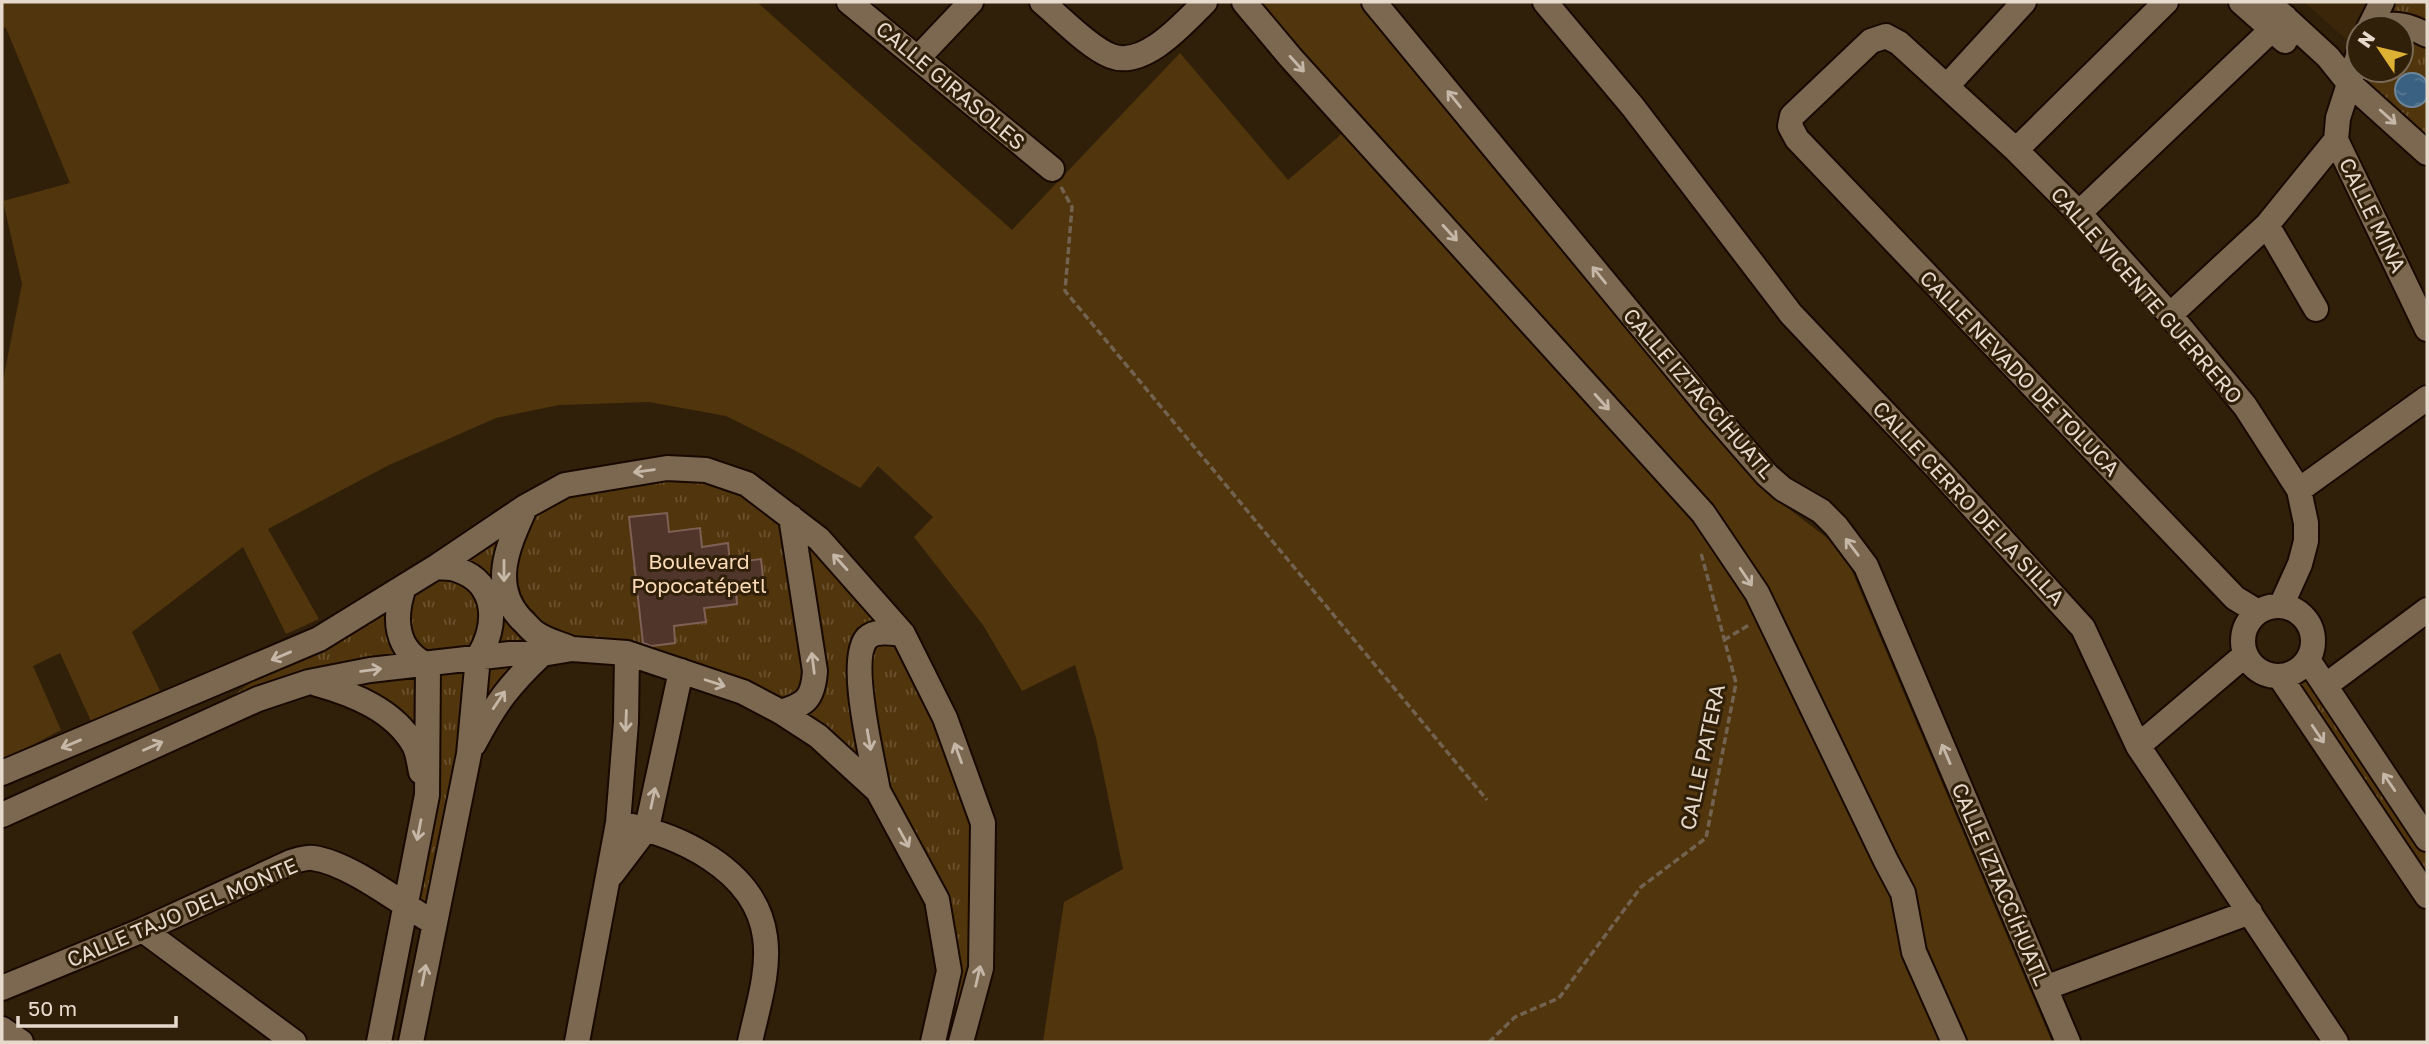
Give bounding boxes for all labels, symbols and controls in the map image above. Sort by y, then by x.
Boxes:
north arrow [2345,14,2415,84]
street label: CALLE GIRASOLES [871,15,1031,155]
text: N [2352,26,2379,51]
one-way arrow [1289,55,1305,73]
one-way arrow [1446,91,1462,109]
one-way arrow [2379,109,2397,125]
street label: CALLE MINA [2334,153,2412,277]
street label: CALLE VICENTE GUERRERO [2046,181,2248,409]
one-way arrow [1441,224,1458,241]
street label: CALLE NEVADO DE TOLUCA [1915,265,2125,481]
one-way arrow [1591,266,1607,284]
street label: CALLE IZTACCÍHUATL [1618,302,1780,484]
one-way arrow [1594,393,1610,411]
street label: CALLE CERRO DE LA SILLA [1868,395,2070,611]
one-way arrow [633,464,656,477]
one-way arrow [1845,538,1860,557]
park label: Boulevard Popocatépetl [631,548,767,598]
one-way arrow [832,553,848,571]
one-way arrow [497,559,511,582]
one-way arrow [1739,567,1753,586]
one-way arrow [270,650,292,663]
one-way arrow [807,652,820,675]
one-way arrow [359,664,382,677]
one-way arrow [703,678,725,690]
street label: CALLE PATERA [1674,682,1730,832]
one-way arrow [493,690,507,710]
one-way arrow [620,709,633,732]
one-way arrow [2311,724,2325,743]
one-way arrow [862,728,876,751]
one-way arrow [61,738,82,751]
one-way arrow [142,739,163,753]
one-way arrow [951,743,963,765]
one-way arrow [1939,744,1952,765]
one-way arrow [2382,773,2397,792]
street label: CALLE IZTACCÍHUATL [1947,779,2055,989]
one-way arrow [647,787,661,810]
one-way arrow [412,818,426,841]
one-way arrow [897,828,911,848]
street label: CALLE TAJO DEL MONTE [63,852,301,972]
one-way arrow [417,964,431,987]
one-way arrow [972,965,986,988]
scale bar [18,984,175,1028]
text: 50 m [28,995,77,1021]

